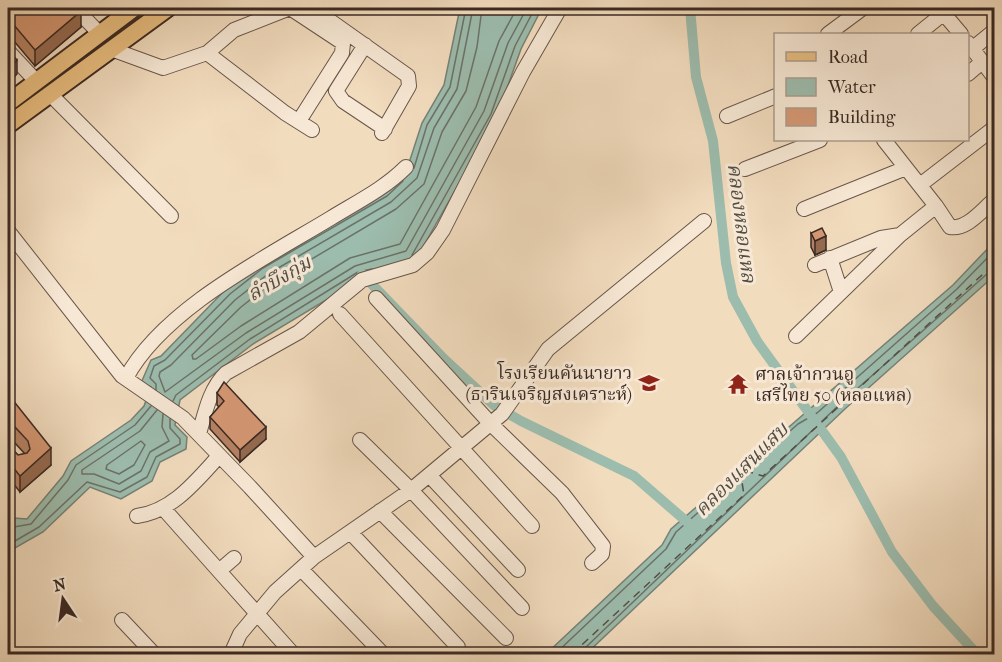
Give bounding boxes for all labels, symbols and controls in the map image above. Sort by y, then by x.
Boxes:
legend [774,33,969,141]
text: Road [828,47,868,68]
text: Water [827,77,876,98]
text: Building [828,107,896,128]
water label: คลองหลอแหล [723,162,760,285]
water label: ลำบึงกุ่ม [243,251,316,307]
place label: โรงเรียนคันนายาว (ธารินเจริญสงเคราะห์) [466,360,632,405]
place label: ศาลเจ้ากวนอู เสรีไทย 50 (หลอแหล) [755,364,912,406]
school or university icon: โรงเรียนคันนายาว (ธารินเจริญสงเคราะห์) [637,371,661,395]
temple icon: ศาลเจ้ากวนอู เสรีไทย 50 (หลอแหล) [726,372,750,396]
water label: คลองแสนแสบ [690,417,794,521]
north arrow [33,569,93,629]
text: N [52,574,69,595]

